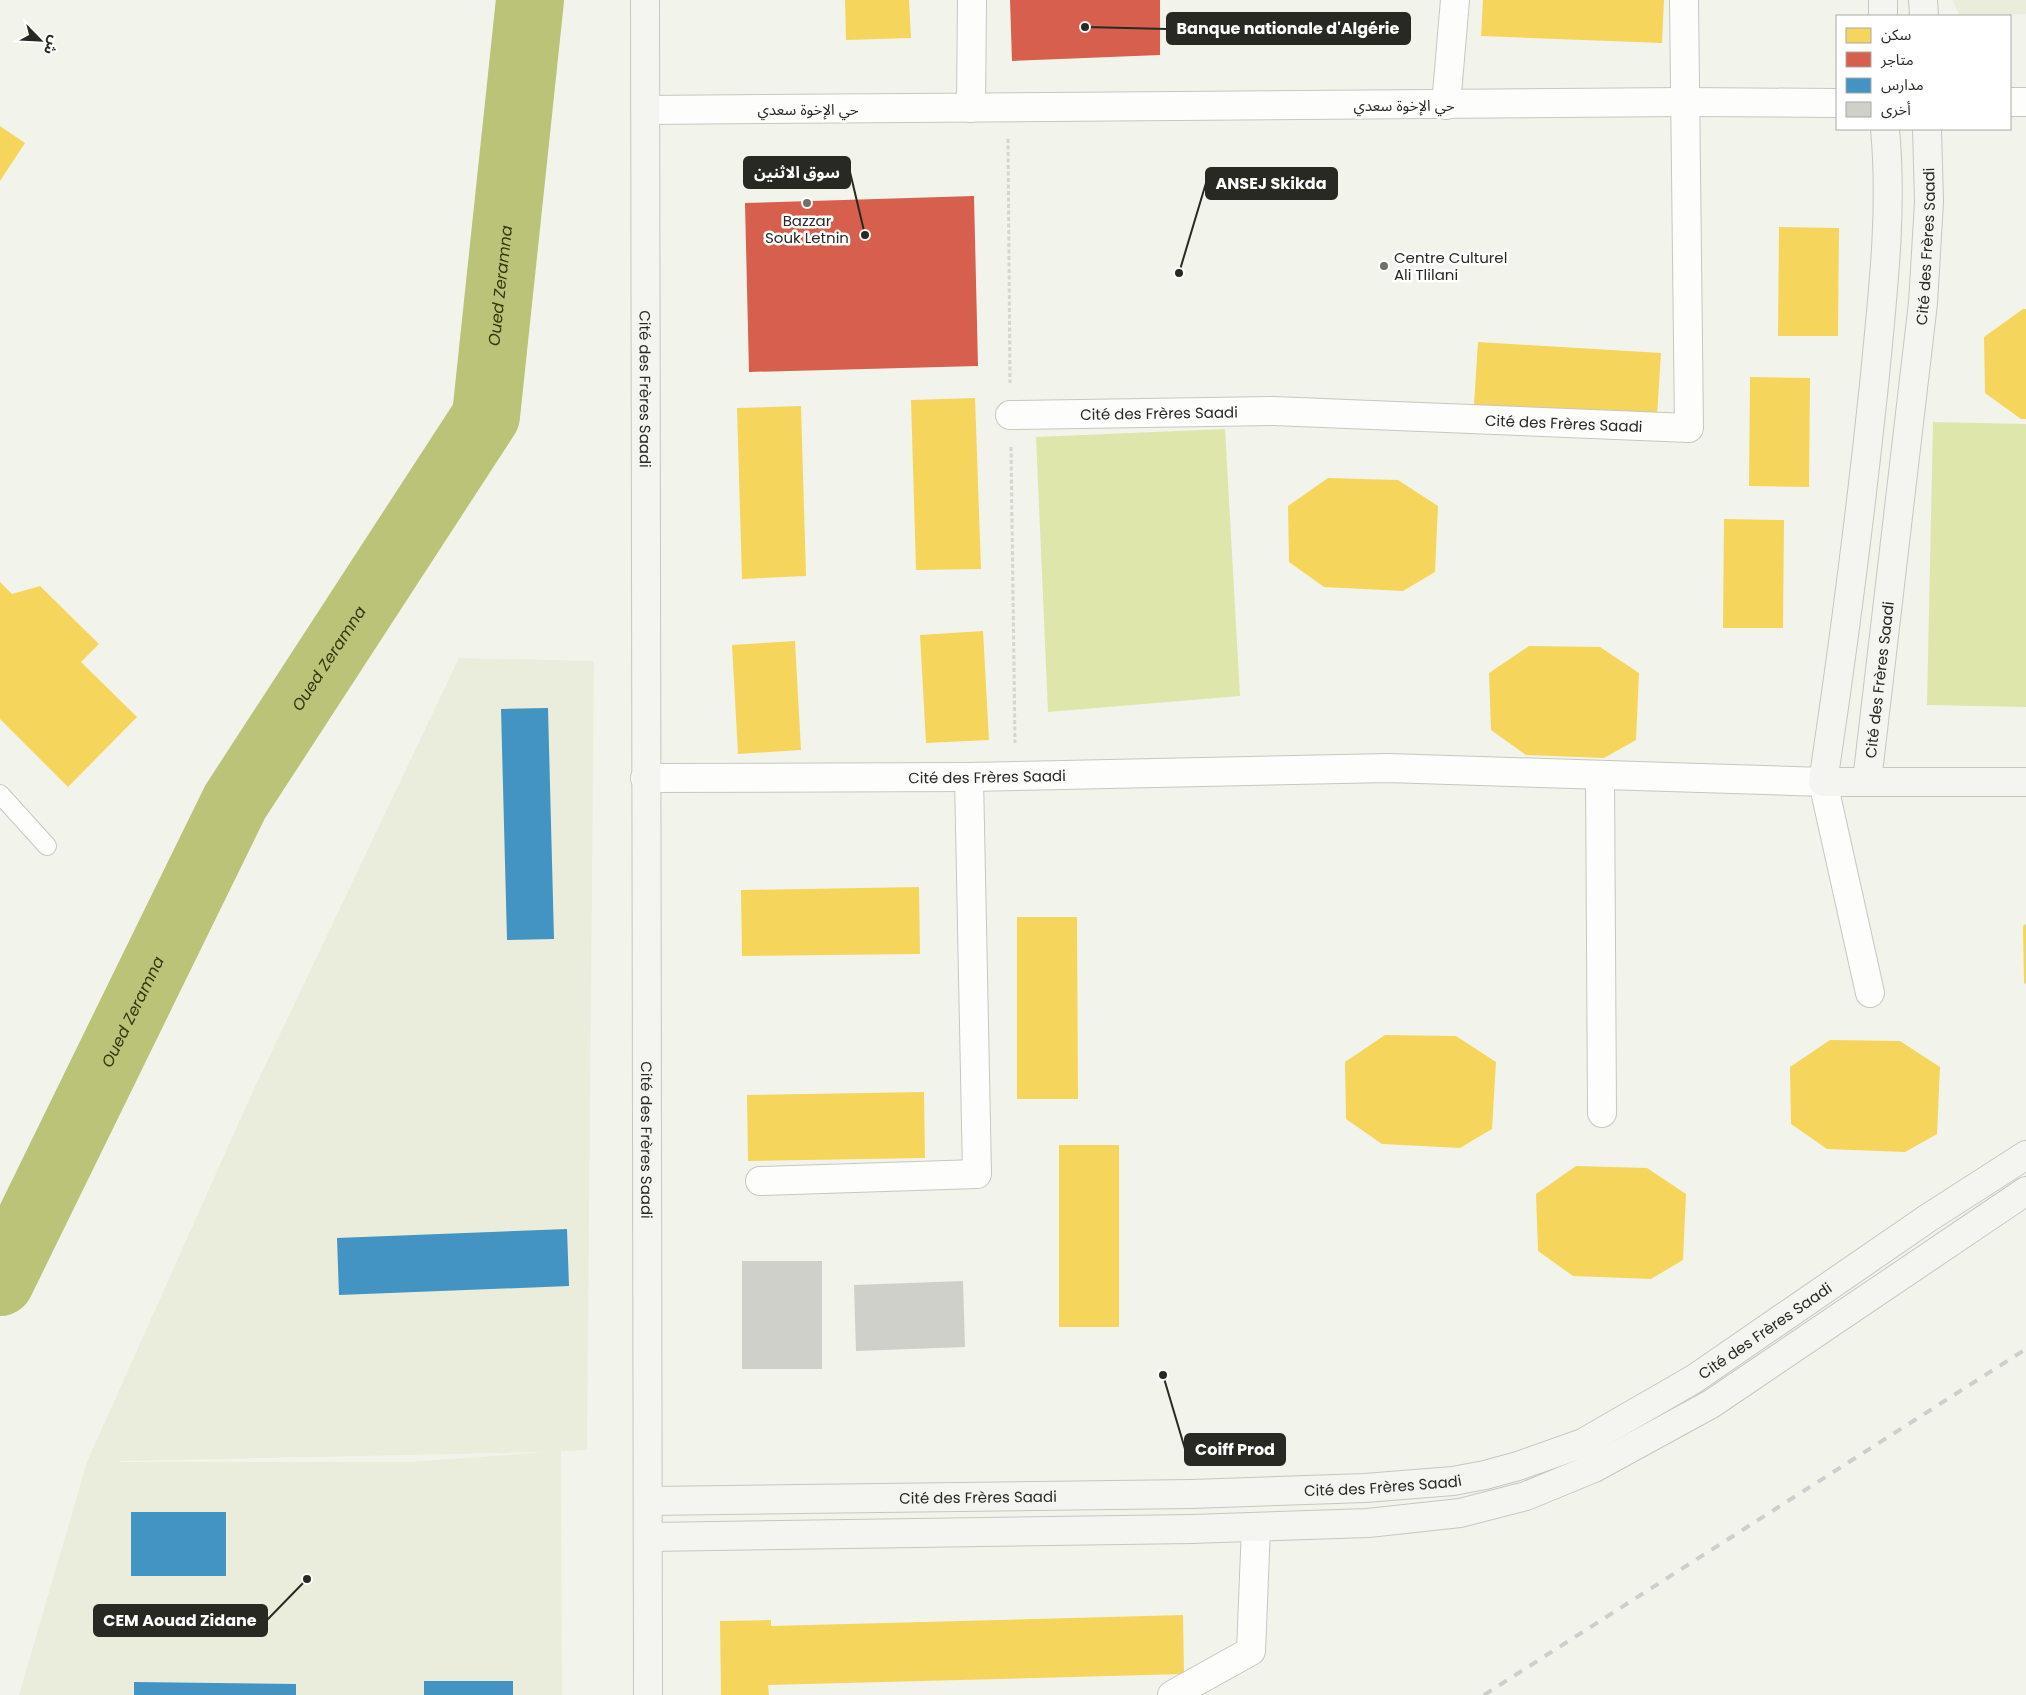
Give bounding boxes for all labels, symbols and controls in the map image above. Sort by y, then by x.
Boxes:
callout: Banque nationale d'Algérie [1167,13,1410,44]
north arrow [15,15,65,65]
legend [1836,15,2011,130]
text: Banque nationale d'Algérie [1177,17,1400,40]
text: سكن [1881,24,1912,45]
text: ش [39,32,65,58]
text: متاجر [1880,49,1914,70]
text: مدارس [1881,74,1924,95]
street label: حي الإخوة سعدي [1353,95,1455,117]
street label: حي الإخوة سعدي [757,99,859,121]
text: أخرى [1881,99,1911,120]
callout: سوق الاثنين [744,157,850,188]
text: سوق الاثنين [754,161,840,184]
street label: Cité des Frères Saadi [1910,167,1939,326]
callout: ANSEJ Skikda [1206,168,1337,199]
text: ANSEJ Skikda [1215,172,1327,195]
marker: Bazzar Souk Letnin [801,197,813,209]
place label: Bazzar Souk Letnin [765,210,849,248]
water label: Oued Zeramna [482,224,518,347]
place label: Centre Culturel Ali Tlilani [1394,247,1507,285]
marker: Centre Culturel Ali Tlilani [1378,260,1390,272]
street label: Cité des Frères Saadi [635,310,656,468]
street label: Cité des Frères Saadi [1080,401,1238,424]
street label: Cité des Frères Saadi [1485,409,1643,437]
street label: Cité des Frères Saadi [1859,600,1898,759]
water label: Oued Zeramna [286,601,371,715]
street label: Cité des Frères Saadi [908,764,1066,788]
water label: Oued Zeramna [95,952,169,1071]
street label: Cité des Frères Saadi [636,1061,658,1219]
street label: Cité des Frères Saadi [1694,1277,1836,1384]
callout: Coiff Prod [1185,1434,1285,1465]
text: Coiff Prod [1195,1438,1275,1461]
street label: Cité des Frères Saadi [1304,1469,1463,1501]
street label: Cité des Frères Saadi [899,1485,1057,1508]
callout: CEM Aouad Zidane [94,1605,267,1636]
text: CEM Aouad Zidane [103,1609,257,1632]

